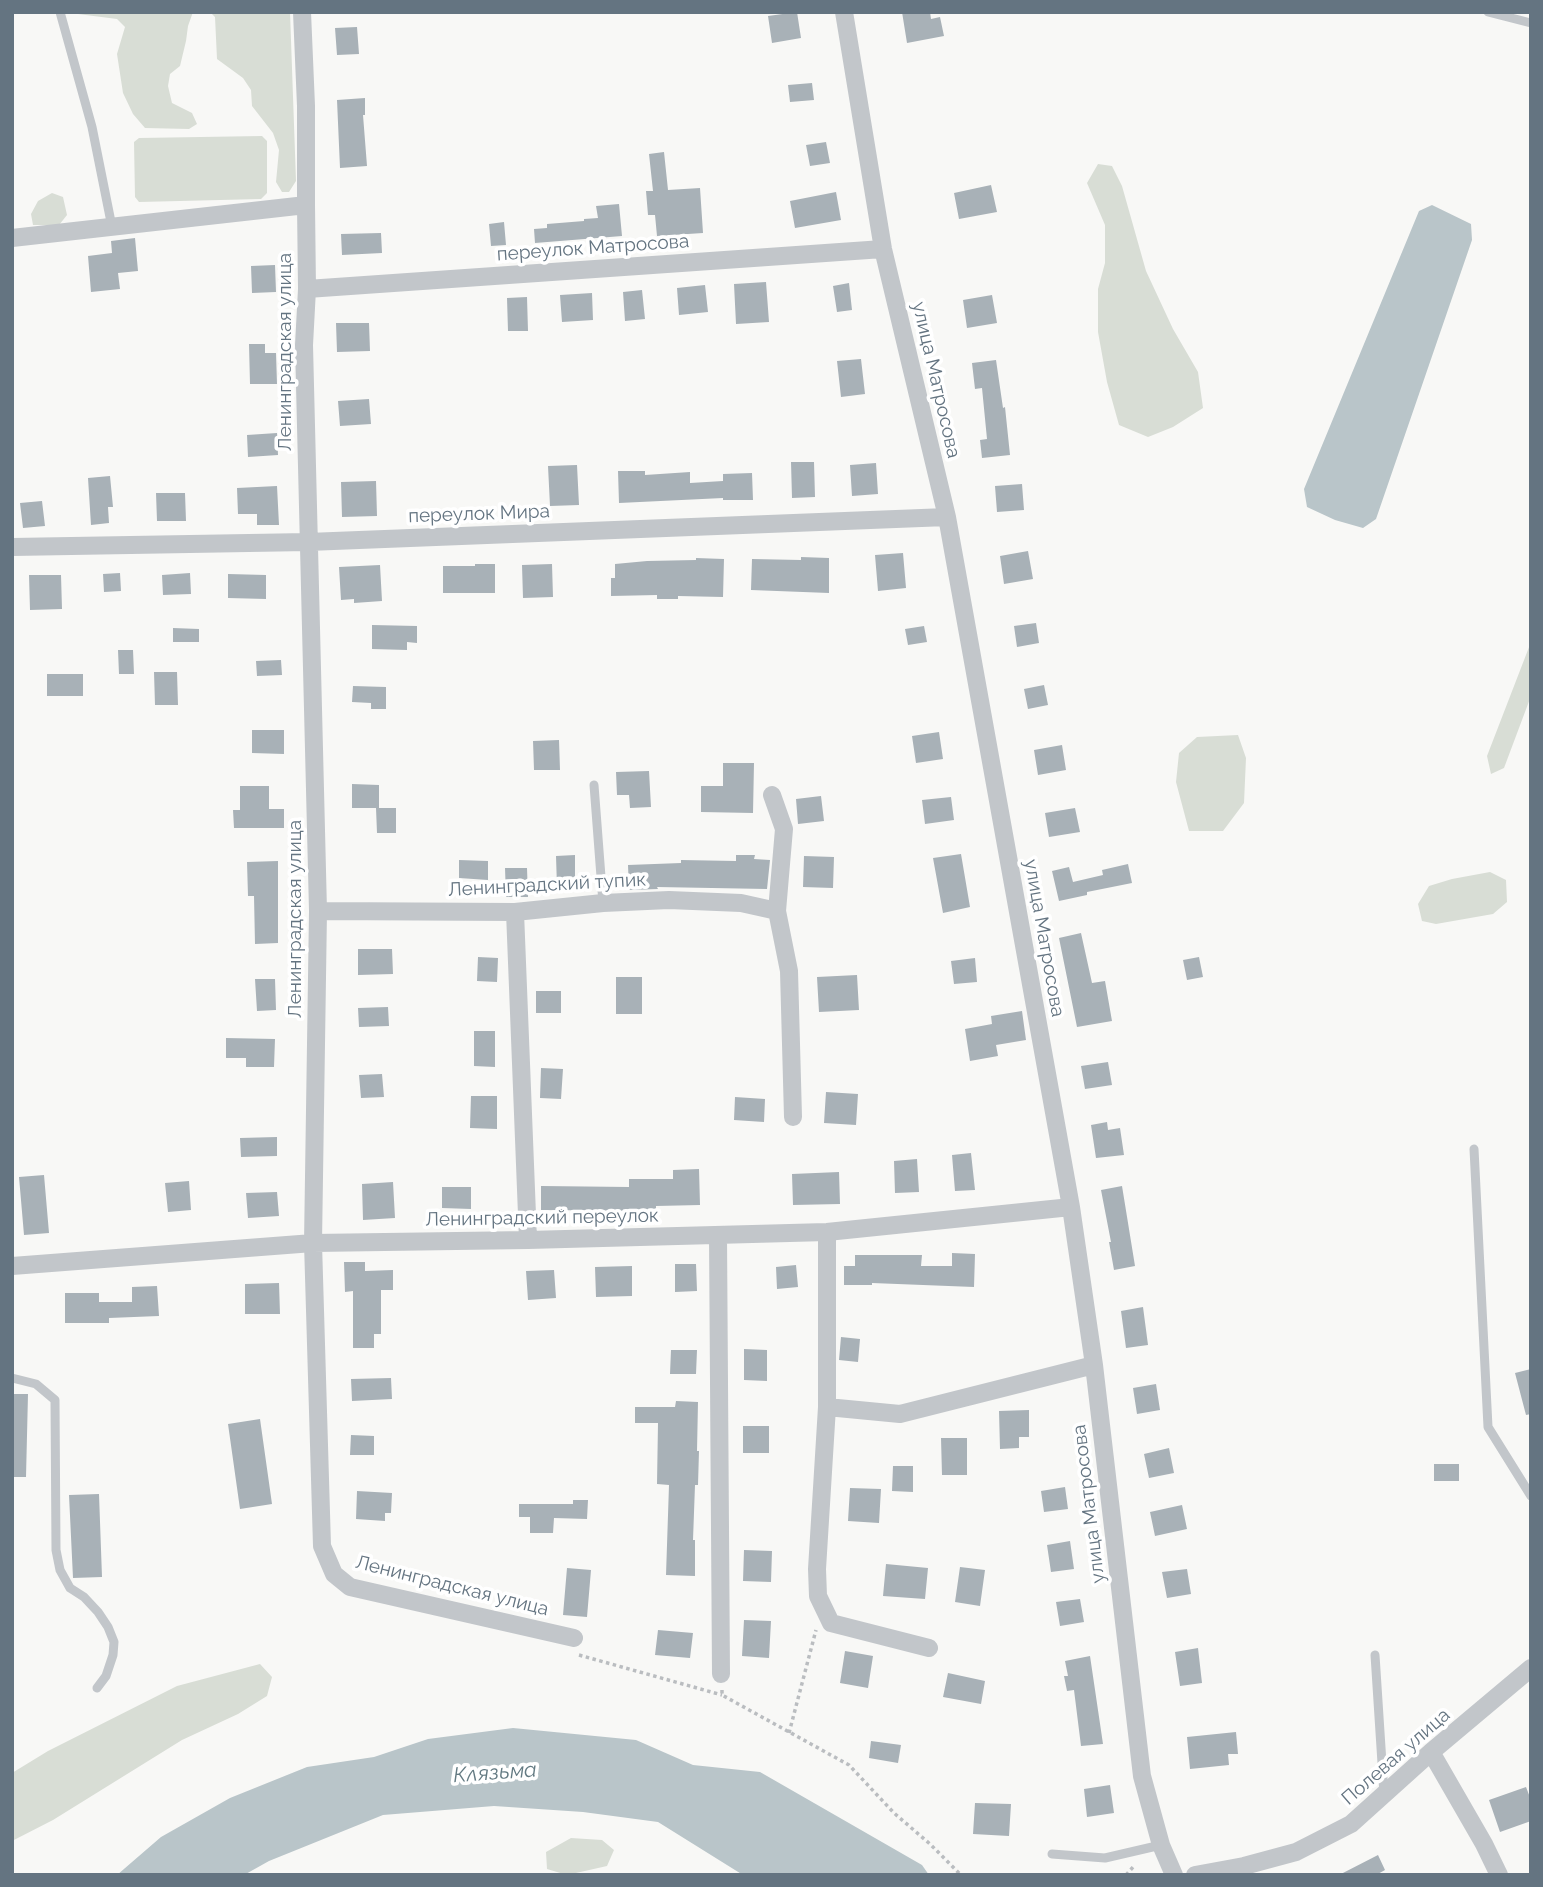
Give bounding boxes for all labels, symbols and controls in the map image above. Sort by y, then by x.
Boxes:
street label: переулок Матросова [496,230,690,266]
street label: Ленинградская улица [274,253,296,451]
street label: улица Матросова [907,300,965,460]
street label: переулок Мира [408,500,550,528]
street label: Ленинградская улица [284,820,306,1018]
street label: улица Матросова [1019,857,1069,1019]
street label: Ленинградский тупик [447,868,647,902]
street label: Ленинградский переулок [425,1205,659,1231]
street label: улица Матросова [1068,1423,1110,1585]
street label: Ленинградская улица [353,1551,551,1621]
street label: Полевая улица [1337,1704,1455,1810]
water label: Клязьма [452,1758,538,1788]

